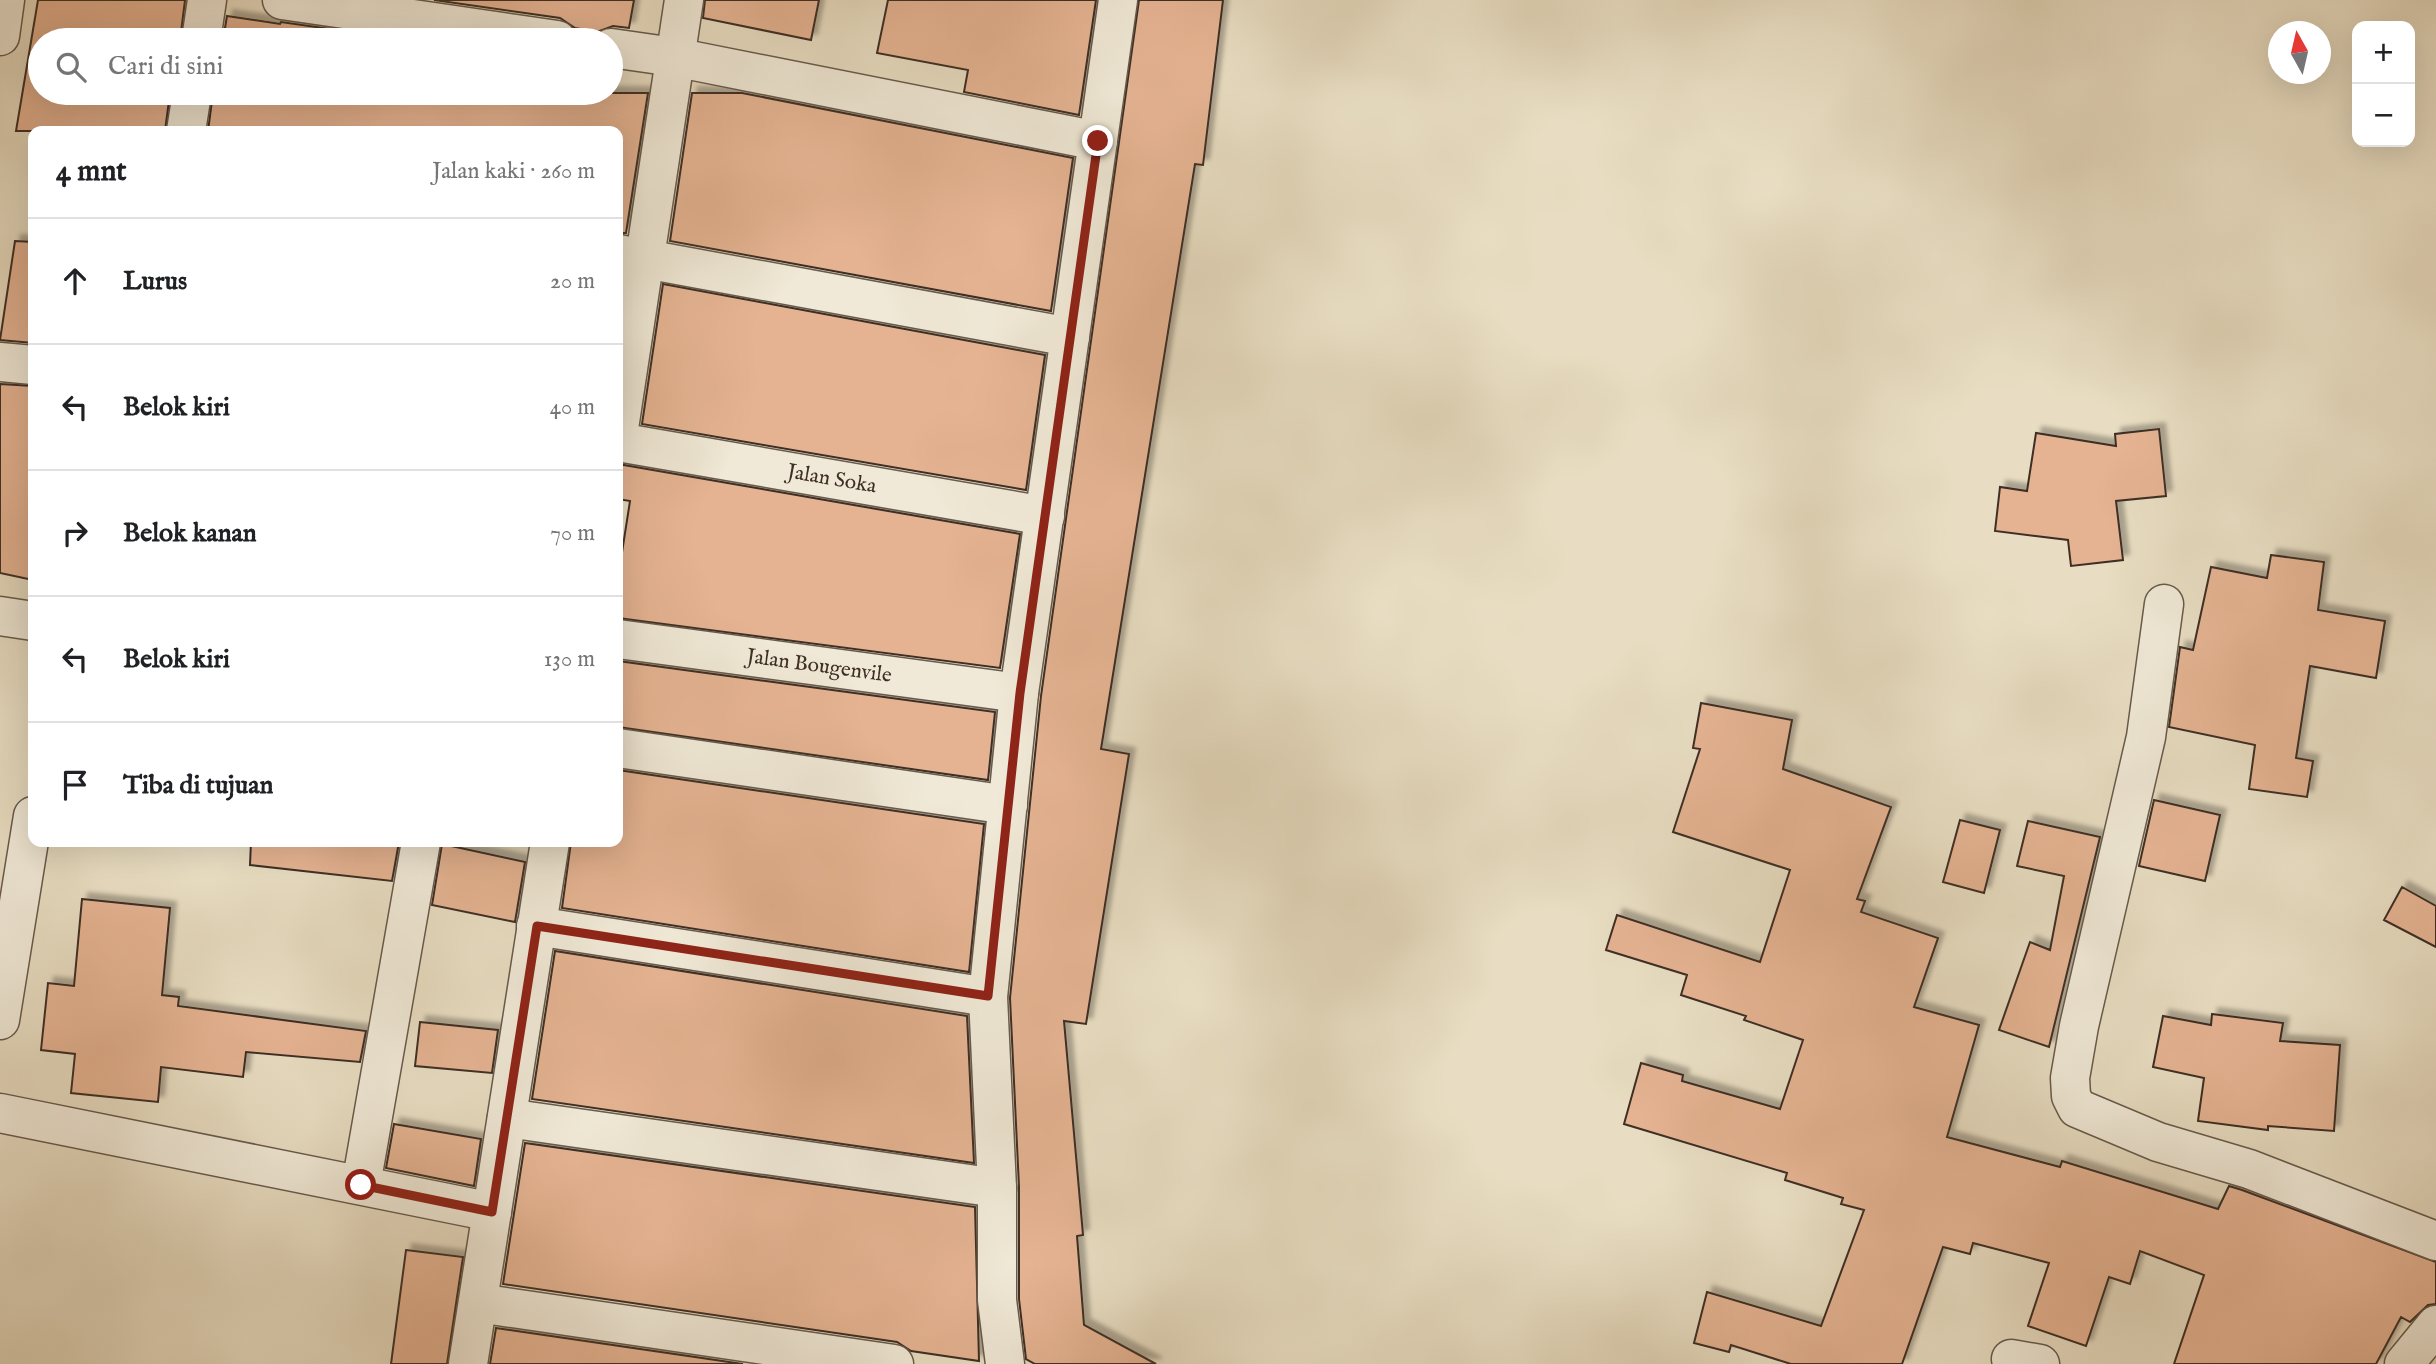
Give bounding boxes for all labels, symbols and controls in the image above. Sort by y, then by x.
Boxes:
north arrow [2268,21,2331,84]
map controls [2352,21,2415,147]
button: + [2352,21,2415,84]
search box [28,28,623,105]
icon: search [52,48,90,86]
text: Cari di sini [108,50,223,83]
button: − [2352,84,2415,147]
route end [1082,125,1113,156]
text: 4 mnt [56,153,127,191]
text: Jalan kaki · 260 m [432,157,595,186]
icon: ahead [56,262,94,300]
text: Lurus [123,265,187,298]
text: 20 m [550,267,595,296]
icon: left [56,388,94,426]
text: Belok kiri [123,391,230,424]
text: 40 m [550,393,595,422]
street label: Jalan Soka [783,458,879,500]
icon: right [56,514,94,552]
text: Belok kanan [123,517,257,550]
text: 70 m [550,519,595,548]
icon: left [56,640,94,678]
text: Belok kiri [123,643,230,676]
street label: Jalan Bougenvile [743,643,894,689]
text: 130 m [544,645,595,674]
icon: arrive [56,766,94,804]
text: Tiba di tujuan [123,769,273,802]
route start [345,1169,376,1200]

